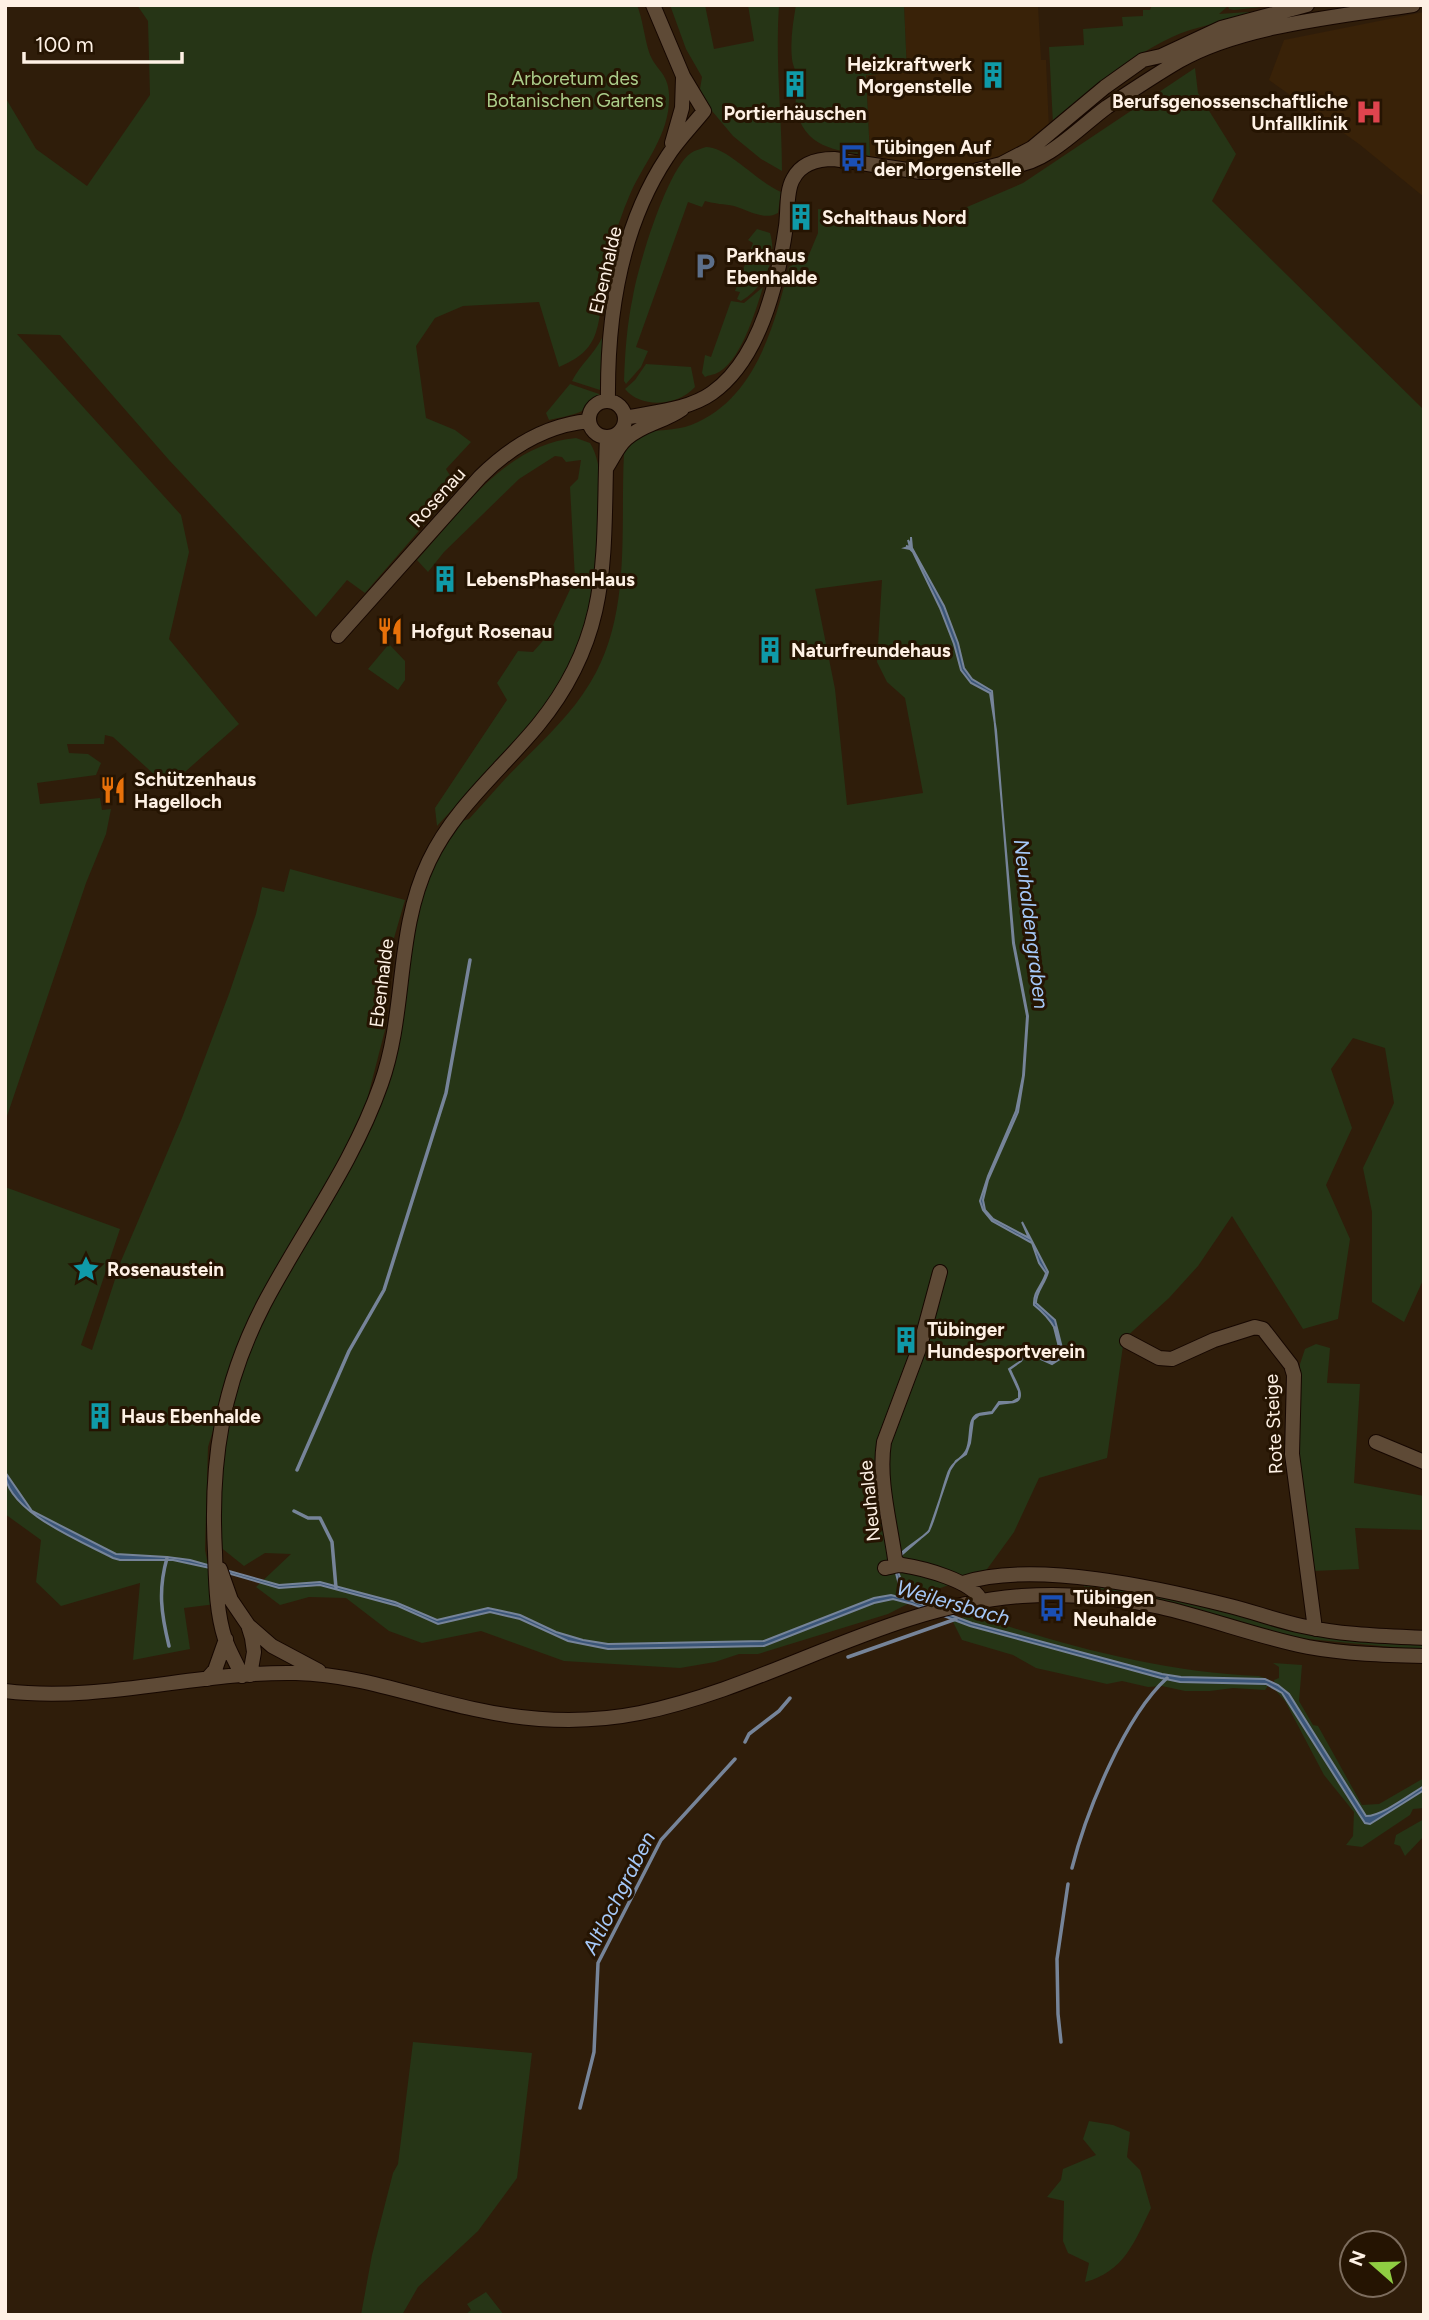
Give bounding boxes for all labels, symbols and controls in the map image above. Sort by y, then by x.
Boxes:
scale bar [24,21,182,65]
text: 100 m [35,32,94,57]
place label: Heizkraftwerk Morgenstelle [847,53,973,98]
building icon: Heizkraftwerk Morgenstelle [978,60,1008,90]
park label: Arboretum des Botanischen Gartens [486,67,664,112]
building icon: Portierhäuschen [780,69,810,99]
place label: Berufsgenossenschaftliche Unfallklinik [1112,90,1349,135]
hospital icon: Berufsgenossenschaftliche Unfallklinik [1354,97,1384,127]
place label: Portierhäuschen [724,102,866,125]
place label: Tübingen Auf der Morgenstelle [874,136,1022,181]
bus stop icon: Tübingen Auf der Morgenstelle [838,143,868,173]
building icon: Schalthaus Nord [786,202,816,232]
place label: Schalthaus Nord [822,206,967,229]
street label: Ebenhalde [584,224,627,316]
place label: Parkhaus Ebenhalde [726,244,818,289]
parking icon: Parkhaus Ebenhalde [690,251,720,281]
street label: Rosenau [404,462,470,532]
building icon: LebensPhasenHaus [430,564,460,594]
place label: LebensPhasenHaus [466,568,635,591]
restaurant icon: Hofgut Rosenau [375,616,405,646]
place label: Hofgut Rosenau [411,620,552,643]
building icon: Naturfreundehaus [755,635,785,665]
place label: Naturfreundehaus [791,639,951,662]
place label: Schützenhaus Hagelloch [134,768,256,813]
restaurant icon: Schützenhaus Hagelloch [98,775,128,805]
water label: Neuhaldengraben [1009,838,1054,1011]
street label: Ebenhalde [365,937,398,1029]
place icon: Rosenaustein [71,1254,101,1284]
place label: Rosenaustein [107,1258,224,1281]
place label: Tübinger Hundesportverein [927,1318,1085,1363]
building icon: Tübinger Hundesportverein [891,1325,921,1355]
street label: Rote Steige [1259,1373,1288,1475]
building icon: Haus Ebenhalde [85,1401,115,1431]
place label: Haus Ebenhalde [121,1405,261,1428]
street label: Neuhalde [854,1459,885,1543]
water label: Weilersbach [894,1574,1013,1631]
place label: Tübingen Neuhalde [1073,1586,1157,1631]
bus stop icon: Tübingen Neuhalde [1037,1593,1067,1623]
water label: Altlochgraben [576,1827,660,1959]
north arrow [1338,2229,1408,2299]
text: N [1344,2248,1371,2269]

